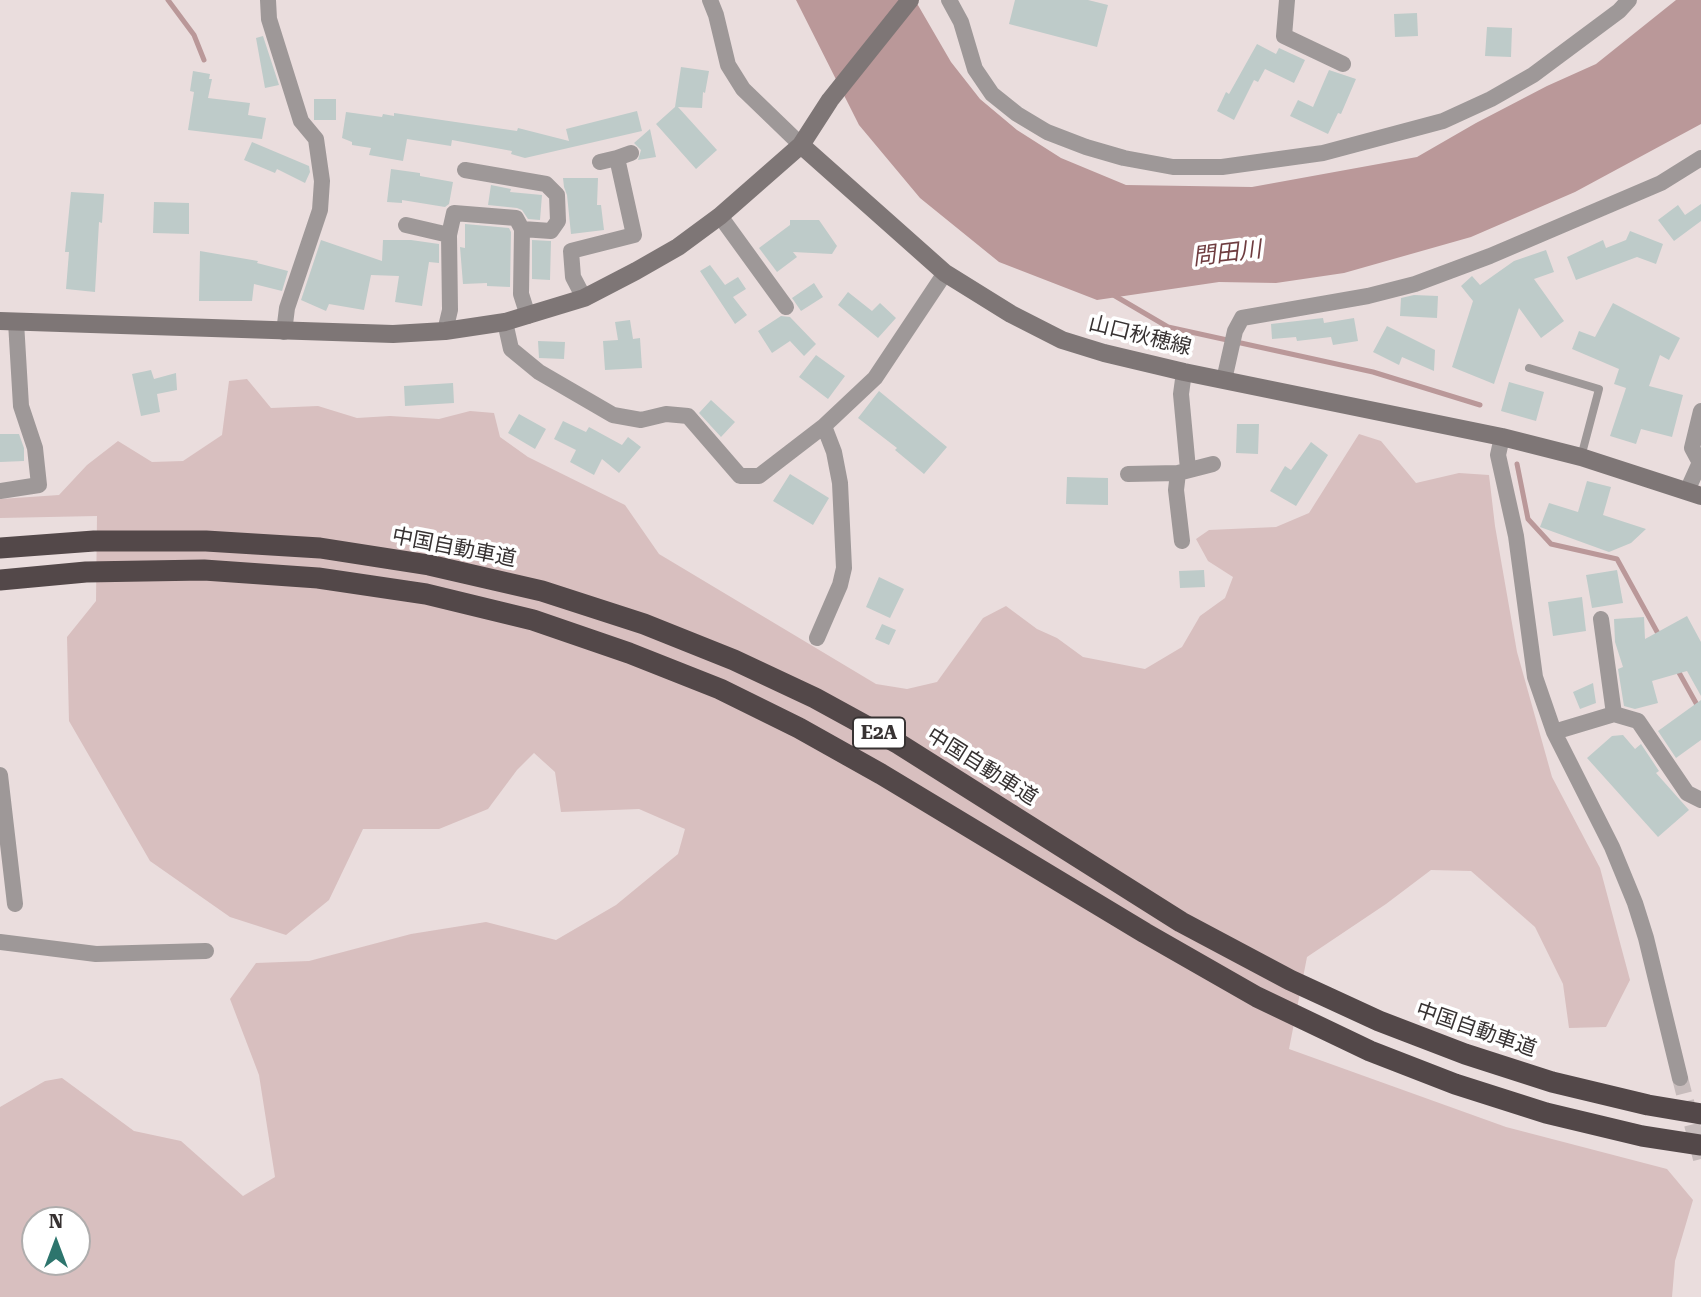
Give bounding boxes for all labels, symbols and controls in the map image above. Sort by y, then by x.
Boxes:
water label: 問田川 [1191,236,1263,272]
street label: 山口秋穂線 [1086,311,1194,361]
street label: 中国自動車道 [390,524,518,572]
road number: E2A [853,718,905,748]
street label: 中国自動車道 [922,723,1042,811]
street label: 中国自動車道 [1412,998,1540,1062]
north arrow [21,1206,91,1276]
text: N [49,1210,63,1233]

